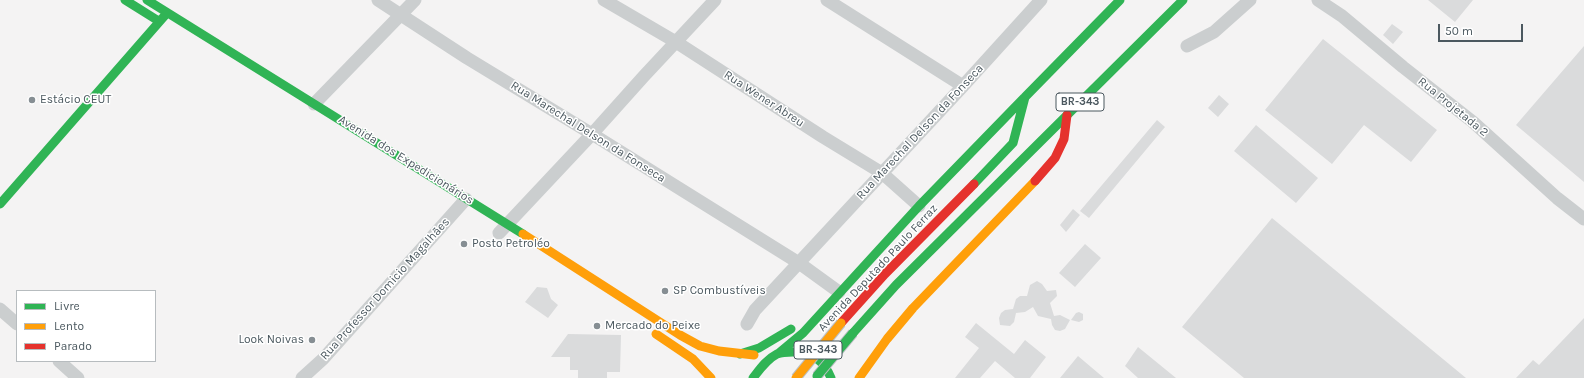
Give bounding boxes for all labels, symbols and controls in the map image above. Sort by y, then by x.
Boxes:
scale bar [1440,16,1525,42]
text: 50 m [1445,24,1473,38]
street label: Rua Marechal Delson da Fonseca [853,61,987,203]
street label: Rua Wener Abreu [721,68,807,130]
street label: Rua Projetada 2 [1415,74,1491,140]
street label: Rua Marechal Delson da Fonseca [508,78,668,186]
place label: Estácio CEUT [40,93,111,107]
road number: BR-343 [1056,93,1104,111]
marker: Estácio CEUT [27,95,37,105]
street label: Avenida dos Expedicionários [336,112,476,208]
street label: Avenida Deputado Paulo Ferraz [815,201,941,335]
street label: Rua Professor Domicio Magalhães [317,215,453,363]
place label: Posto Petroléo [472,237,550,251]
marker: Posto Petroléo [459,239,469,249]
place label: SP Combustíveis [673,284,766,298]
marker: SP Combustíveis [660,286,670,296]
legend [16,290,156,362]
text: Livre [54,299,80,313]
text: Lento [54,319,84,333]
place label: Mercado do Peixe [605,319,700,333]
marker: Mercado do Peixe [592,321,602,331]
place label: Look Noivas [238,333,304,347]
marker: Look Noivas [307,335,317,345]
text: Parado [54,339,92,353]
road number: BR-343 [794,341,842,359]

